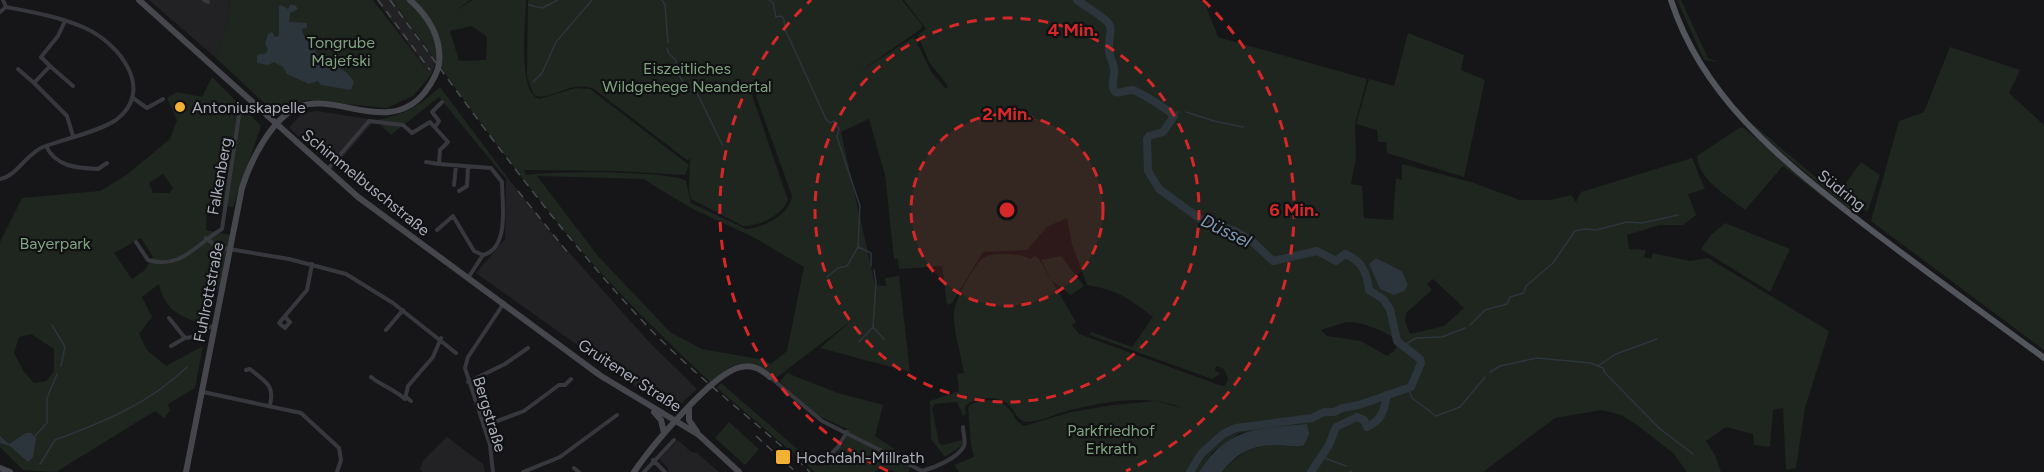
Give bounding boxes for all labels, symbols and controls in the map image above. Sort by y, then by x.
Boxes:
text: 4 Min. [1048,19,1098,41]
park label: Tongrube Majefski [307,33,375,70]
park label: Eiszeitliches Wildgehege Neandertal [602,59,772,96]
place label: Antoniuskapelle [192,98,306,117]
marker: Antoniuskapelle [173,100,187,114]
text: 2 Min. [982,103,1032,125]
street label: Schimmelbuschstraße [298,125,434,240]
street label: Falkenberg [203,136,236,216]
street label: Südring [1814,166,1869,215]
text: 6 Min. [1269,199,1319,221]
centre of rings [997,200,1017,220]
water label: Düssel [1197,209,1256,253]
park label: Bayerpark [20,234,91,253]
street label: Fuhlrottstraße [189,240,228,344]
street label: Gruitener Straße [575,335,685,416]
street label: Bergstraße [469,374,510,455]
park label: Parkfriedhof Erkrath [1067,421,1155,458]
marker: Hochdahl-Millrath [774,448,792,466]
place label: Hochdahl-Millrath [796,448,924,467]

